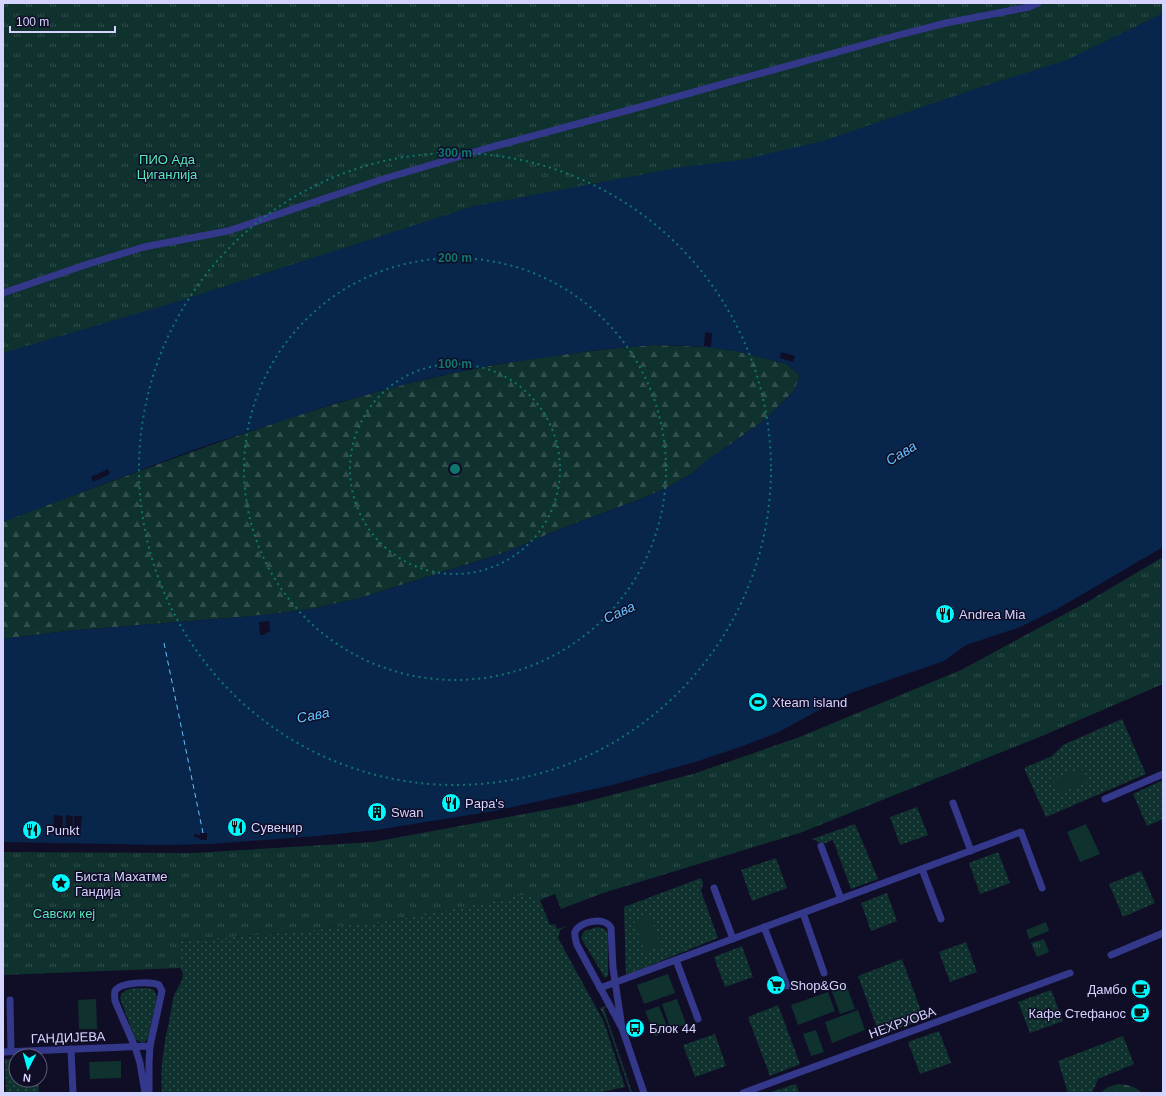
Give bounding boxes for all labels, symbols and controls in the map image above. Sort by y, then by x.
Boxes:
scale bar [10,8,115,34]
text: 100 m [16,15,49,29]
text: 300 m [438,146,472,160]
park label: ПИО Ада Циганлија [137,152,198,182]
text: 200 m [438,251,472,265]
text: 100 m [438,357,472,371]
water label: Сава [883,438,919,468]
centre of rings [448,462,462,476]
water label: Сава [601,598,637,626]
restaurant icon: Andrea Mia [934,603,956,625]
place label: Andrea Mia [959,607,1026,622]
sports icon: Xteam island [747,691,769,713]
place label: Xteam island [772,695,847,710]
water label: Сава [295,704,331,726]
restaurant icon: Papa's [440,792,462,814]
place label: Papa's [465,796,505,811]
building icon: Swan [366,801,388,823]
place label: Swan [391,805,424,820]
restaurant icon: Сувенир [226,816,248,838]
restaurant icon: Punkt [21,819,43,841]
place label: Сувенир [251,820,303,835]
place label: Punkt [46,823,80,838]
place label: Биста Махатме Гандија [75,869,168,899]
place icon: Биста Махатме Гандија [50,872,72,894]
park label: Савски кеј [33,906,95,921]
supermarket icon: Shop&Go [765,974,787,996]
place label: Shop&Go [790,978,846,993]
cafe icon: Дамбо [1130,978,1152,1000]
place label: Дамбо [1087,982,1127,997]
cafe icon: Кафе Стефанос [1129,1002,1151,1024]
street label: НЕХРУОВА [867,1003,938,1041]
place label: Кафе Стефанос [1028,1006,1126,1021]
bus stop icon: Блок 44 [624,1017,646,1039]
place label: Блок 44 [649,1021,696,1036]
street label: ГАНДИЈЕВА [31,1029,106,1046]
north arrow [8,1048,48,1088]
text: N [22,1072,32,1084]

